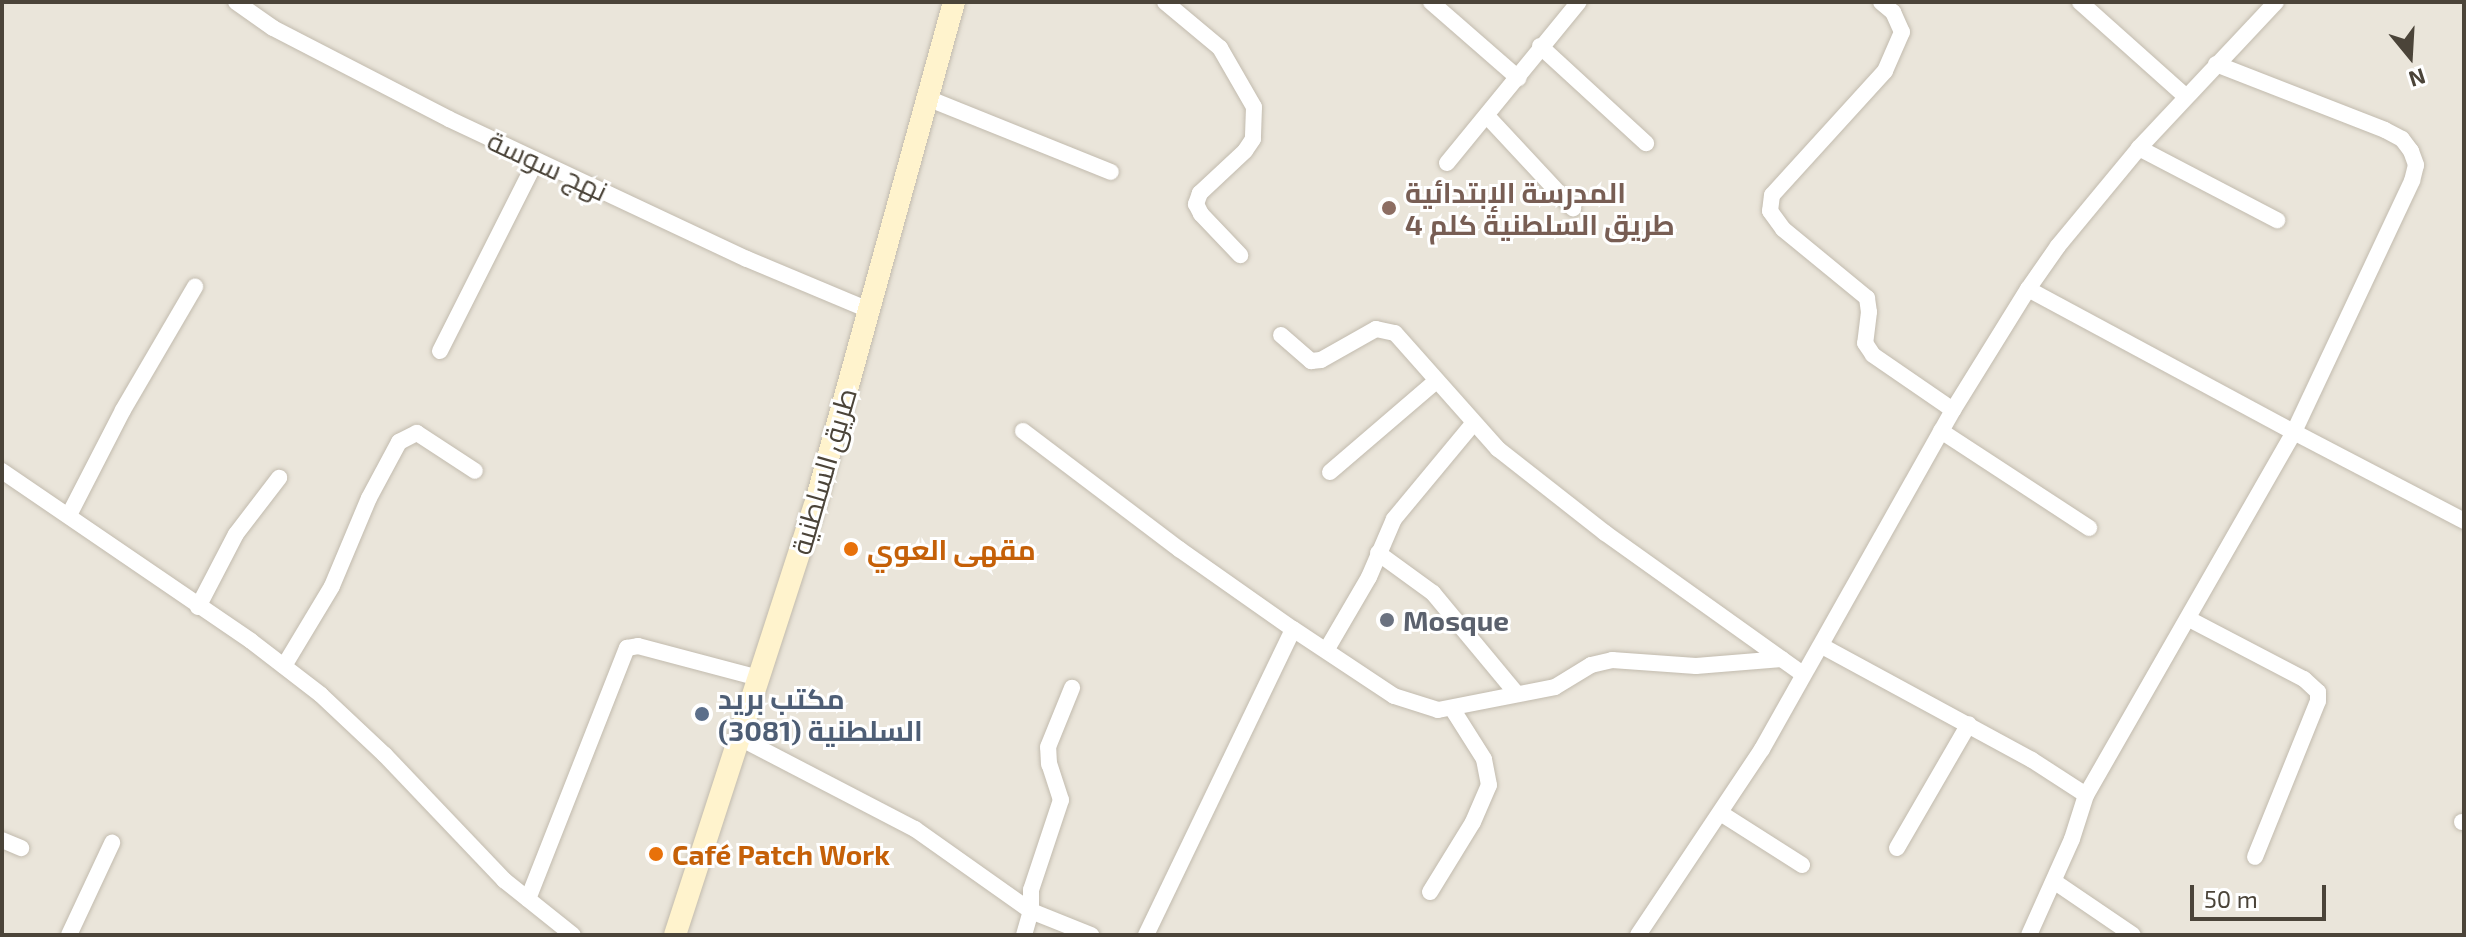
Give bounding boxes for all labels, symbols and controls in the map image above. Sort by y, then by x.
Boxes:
north arrow [2370,16,2450,96]
text: N [2406,64,2429,94]
street label: نهج سوسة [483,123,613,207]
place label: المدرسة الإبتدائية طريق السلطنية كلم 4 [1405,175,1675,241]
marker: المدرسة الإبتدائية طريق السلطنية كلم 4 [1380,199,1398,217]
street label: طريق السلطنية [783,384,863,558]
place label: مقهى العوي [867,532,1036,566]
marker: مقهى العوي [842,540,860,558]
place label: Mosque [1403,603,1509,637]
marker: Mosque [1378,611,1396,629]
place label: مكتب بريد السلطنية (3081) [718,681,923,747]
marker: مكتب بريد السلطنية (3081) [693,705,711,723]
place label: Café Patch Work [672,837,890,871]
marker: Café Patch Work [647,845,665,863]
scale bar [2194,869,2330,919]
text: 50 m [2204,884,2258,913]

